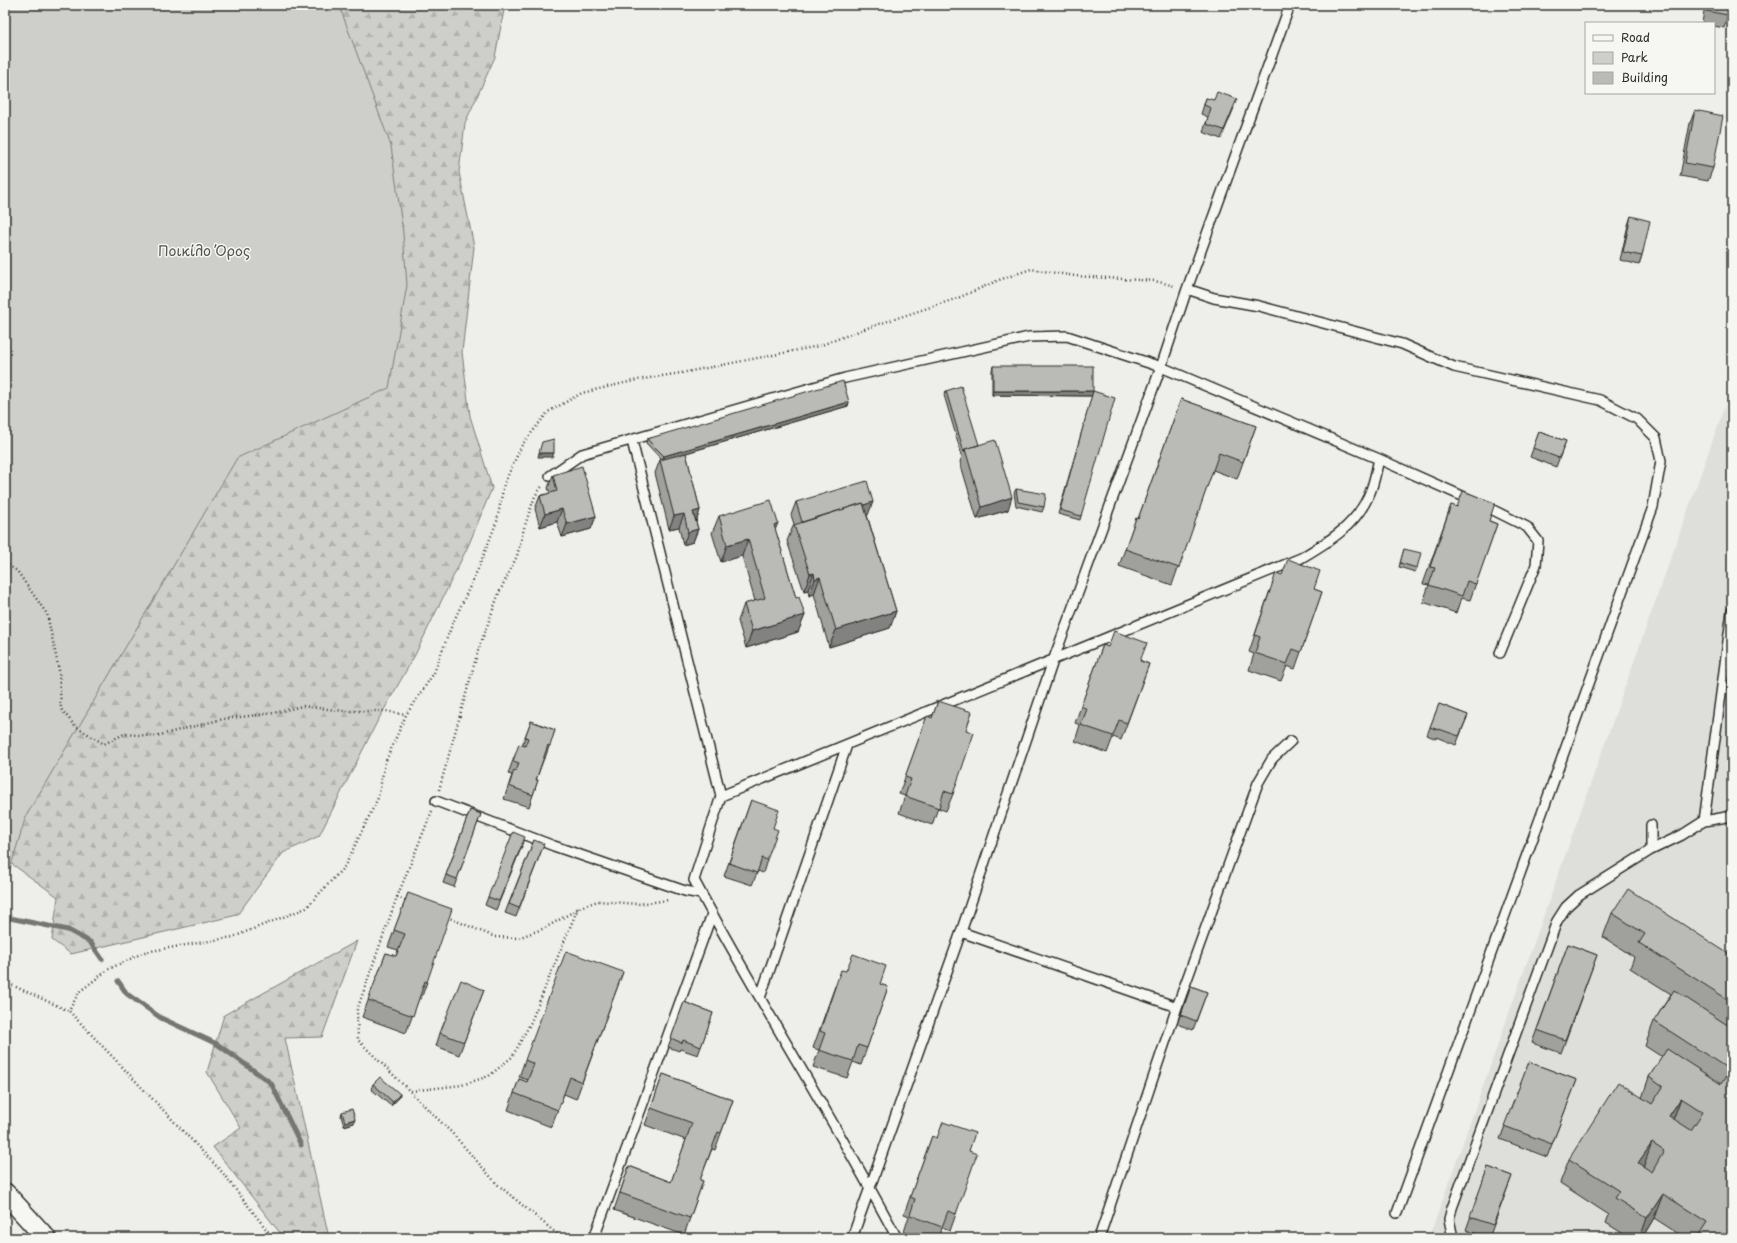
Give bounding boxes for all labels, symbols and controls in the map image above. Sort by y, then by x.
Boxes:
legend [1585,22,1715,94]
text: Road [1621,28,1650,46]
text: Park [1621,48,1648,66]
text: Building [1621,68,1668,86]
park label: Ποικίλο Όρος [158,240,250,261]

